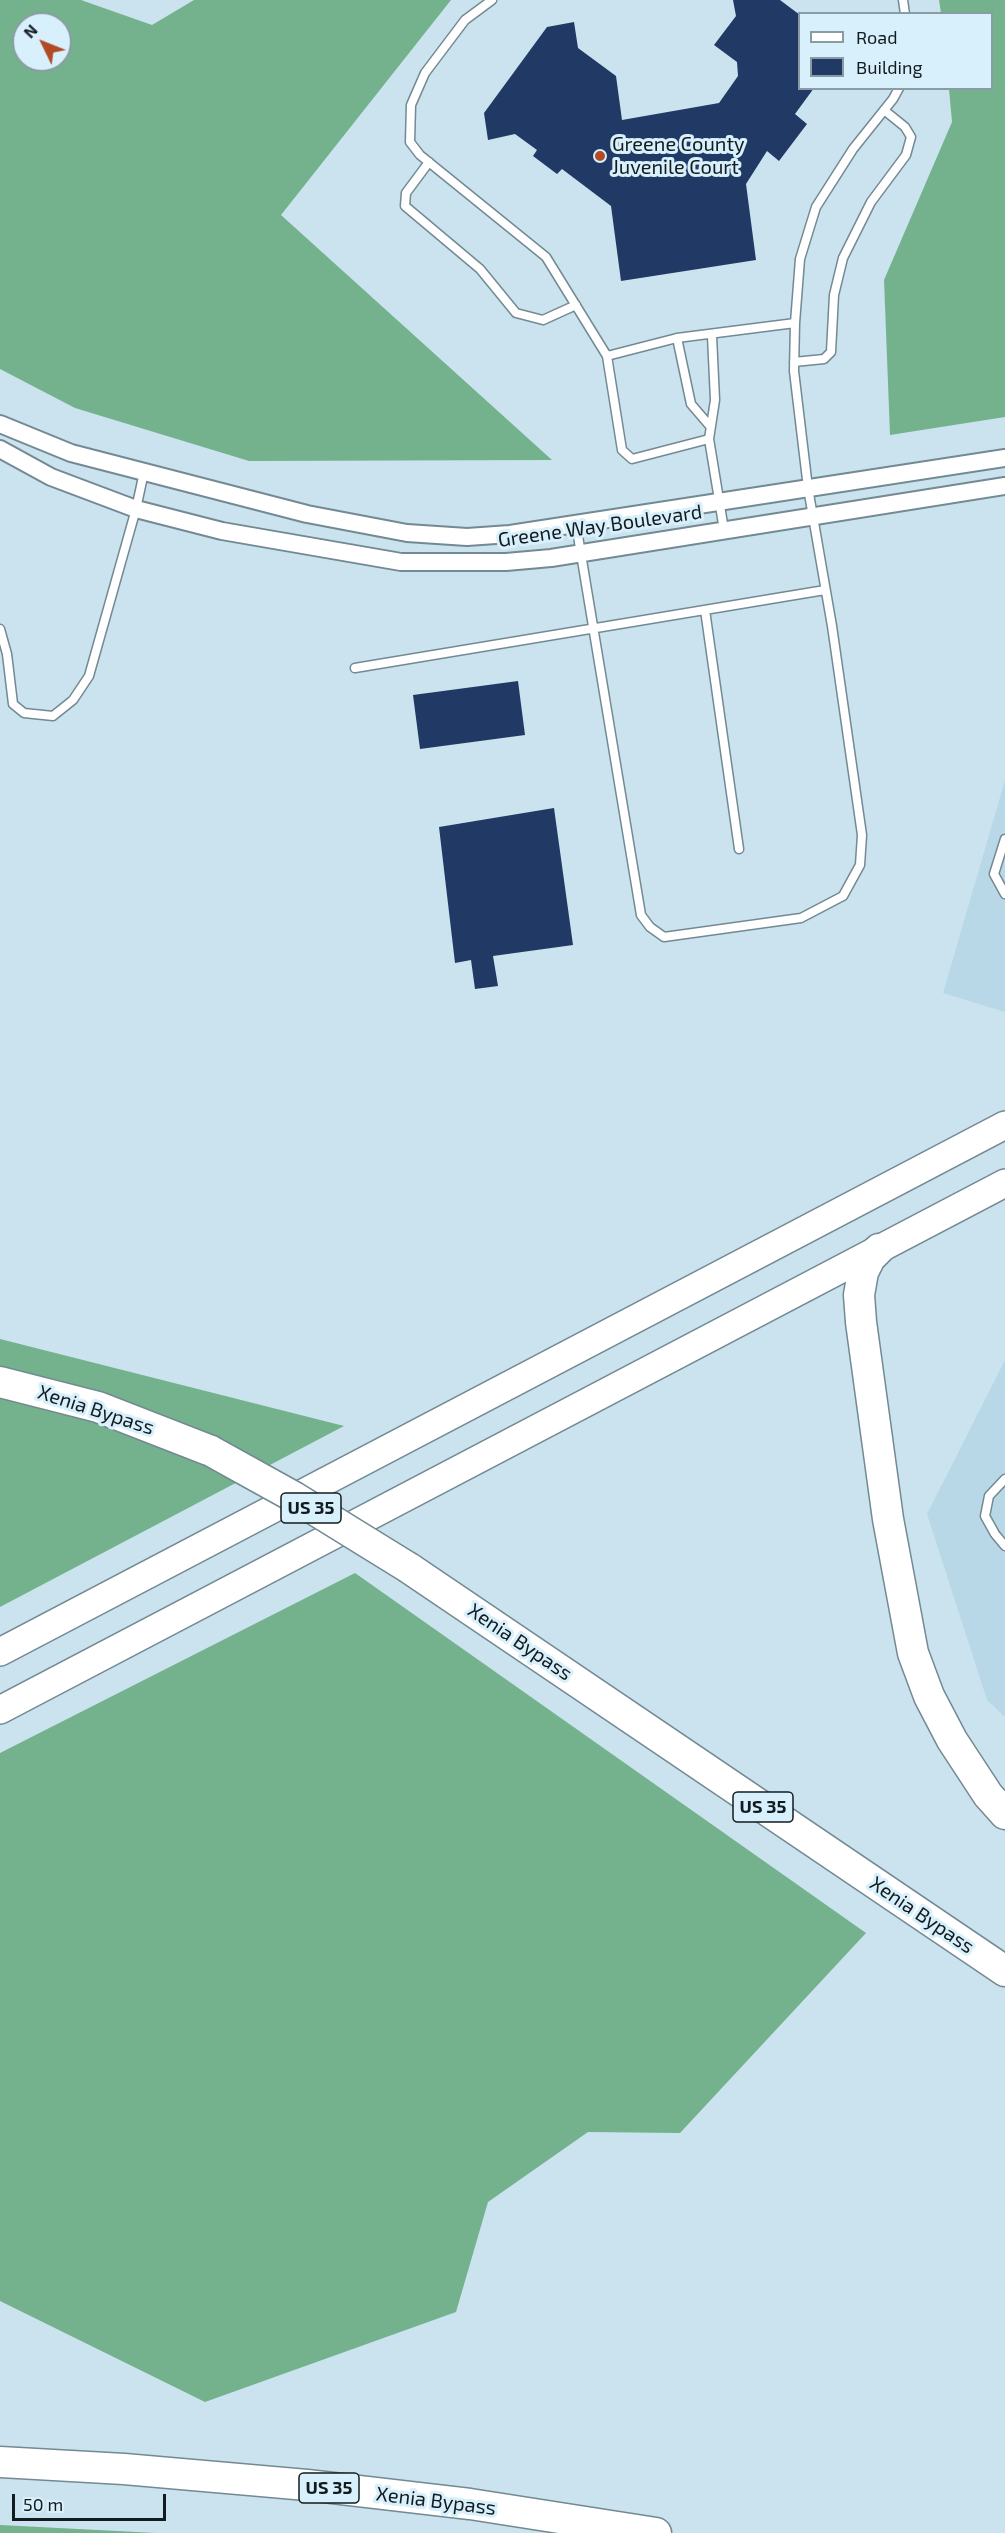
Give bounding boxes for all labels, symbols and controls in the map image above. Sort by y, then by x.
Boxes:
north arrow [12,12,72,72]
legend [798,12,993,90]
text: N [19,20,41,41]
text: Road [856,26,897,48]
text: Building [856,56,923,78]
place label: Greene County Juvenile Court [612,132,745,179]
marker: Greene County Juvenile Court [593,149,607,163]
street label: Greene Way Boulevard [496,500,704,552]
street label: Xenia Bypass [35,1380,157,1440]
road number: US 35 [281,1493,341,1523]
street label: Xenia Bypass [463,1598,577,1686]
road number: US 35 [733,1792,793,1822]
street label: Xenia Bypass [865,1871,979,1959]
road number: US 35 [299,2473,359,2503]
scale bar [15,2482,170,2520]
street label: Xenia Bypass [375,2482,497,2520]
text: 50 m [23,2493,63,2515]

